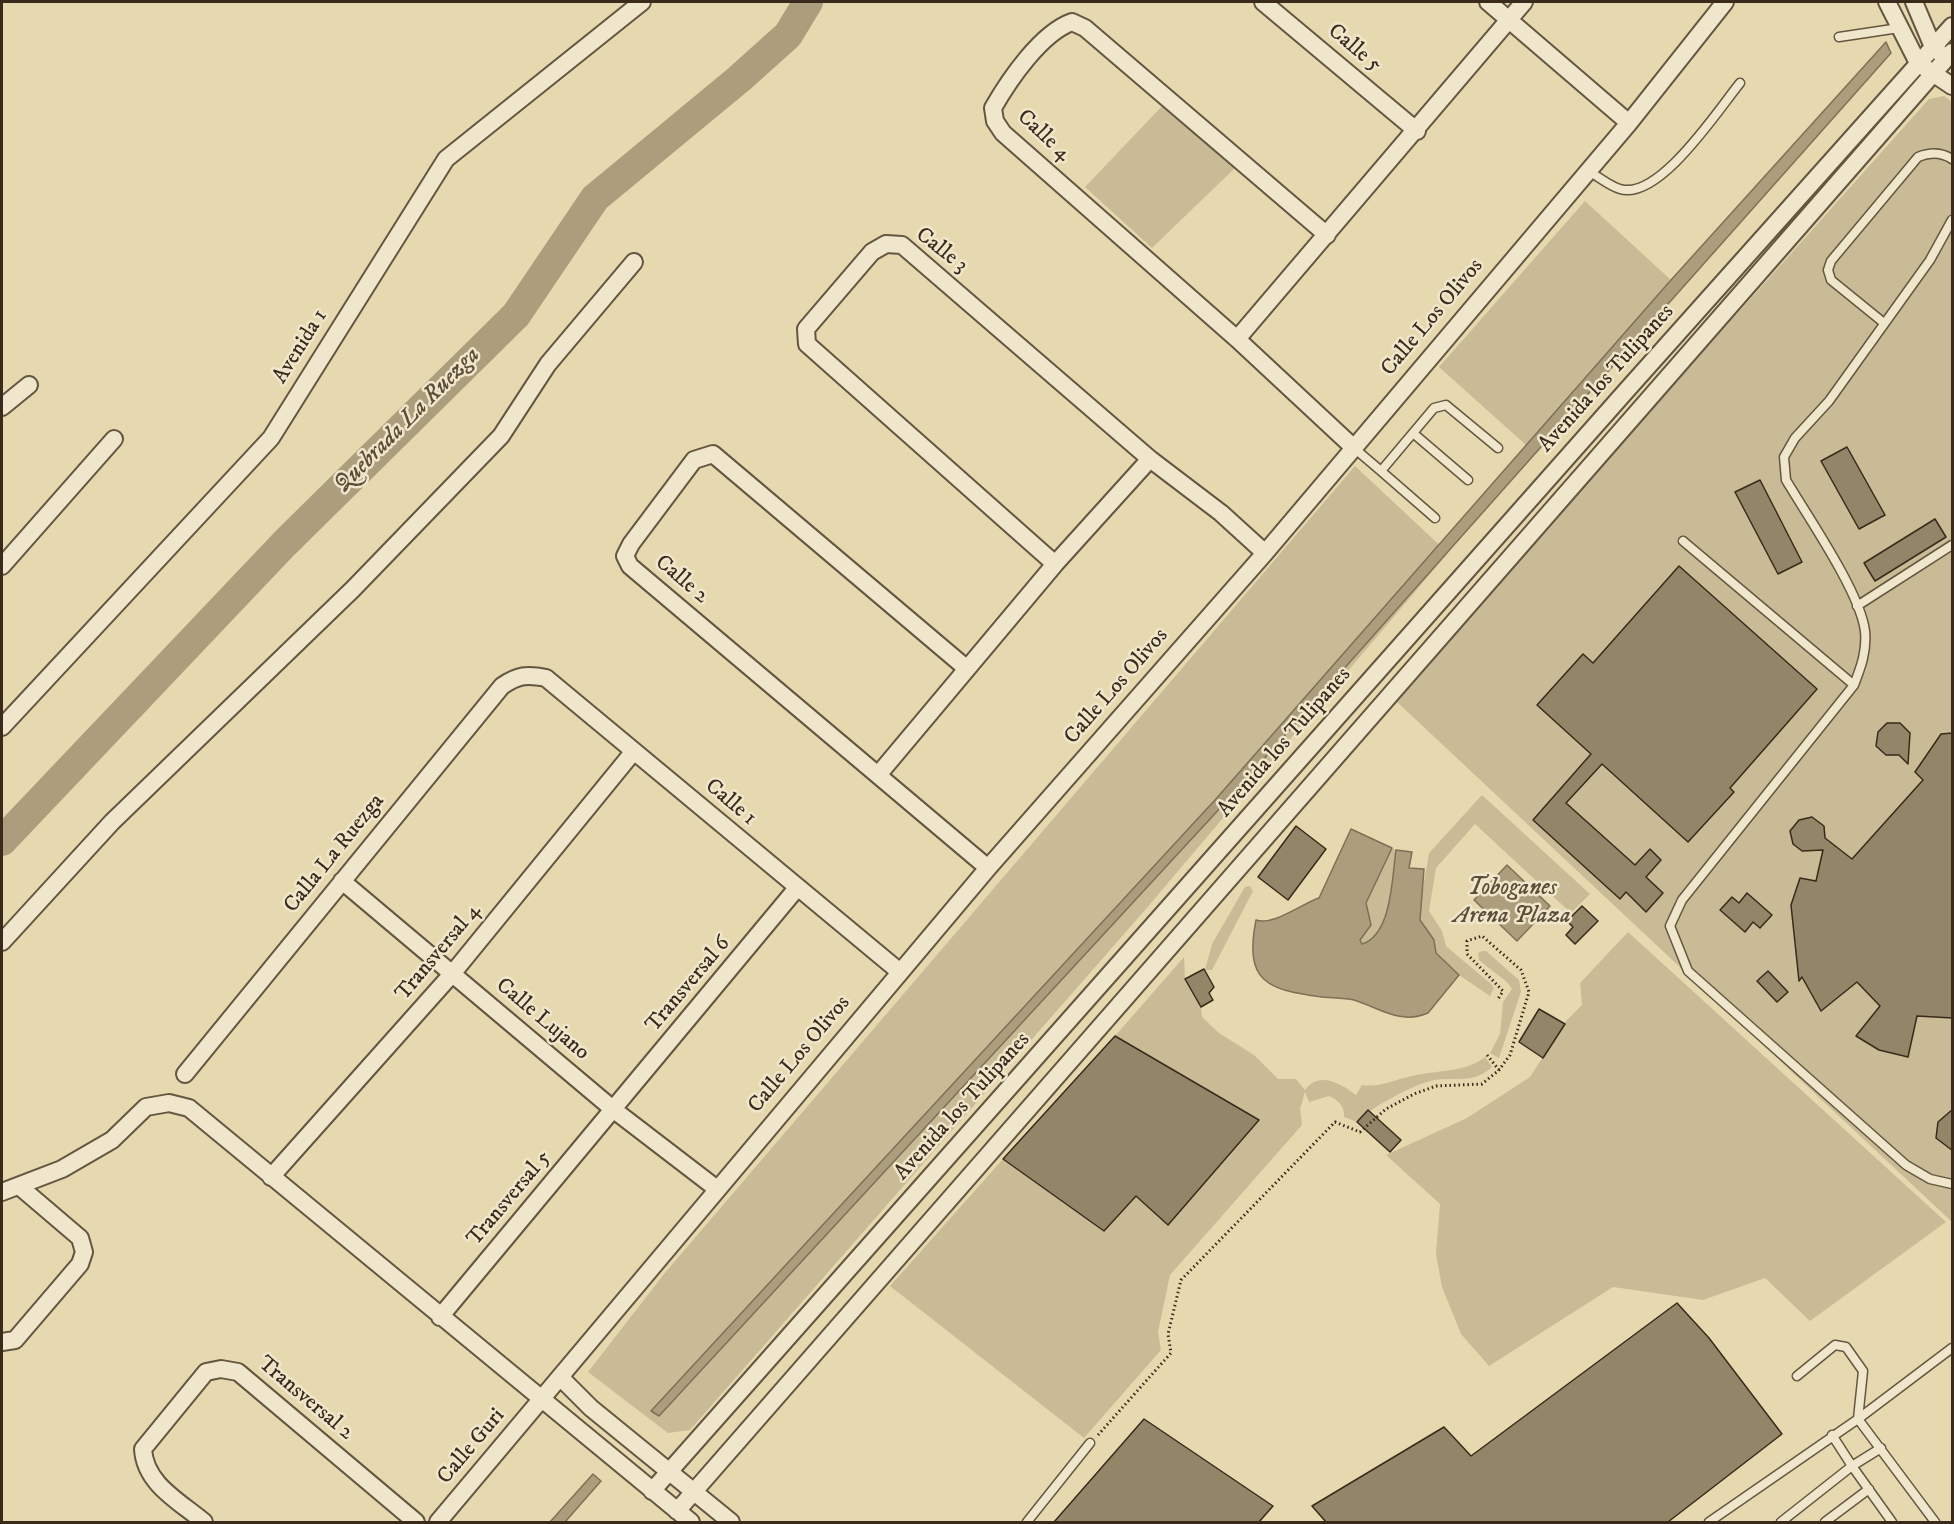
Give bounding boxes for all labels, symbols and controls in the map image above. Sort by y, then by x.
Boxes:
street label: Calle 5 [1322,19,1386,79]
street label: Calle 4 [1011,105,1075,167]
street label: Calle 3 [910,222,972,280]
street label: Calle Los Olivos [1376,254,1490,382]
street label: Avenida los Tulipanes [1534,300,1680,458]
street label: Avenida 1 [268,305,334,389]
water label: Quebrada La Ruezga [329,342,487,500]
street label: Calle 2 [649,550,713,610]
street label: Calle Los Olivos [1060,624,1174,750]
street label: Avenida los Tulipanes [1213,663,1357,823]
street label: Calle 1 [699,774,761,832]
street label: Calla La Ruezga [279,789,391,919]
water label: Toboganes Arena Plaza [1453,875,1571,931]
street label: Transversal 4 [391,899,487,1007]
street label: Transversal 6 [641,932,737,1038]
street label: Calle Lujano [490,973,594,1067]
street label: Calle Los Olivos [743,991,857,1119]
street label: Avenida los Tulipanes [890,1028,1036,1186]
street label: Transversal 5 [462,1146,558,1252]
street label: Transversal 2 [252,1351,358,1447]
street label: Calle Guri [433,1404,511,1490]

